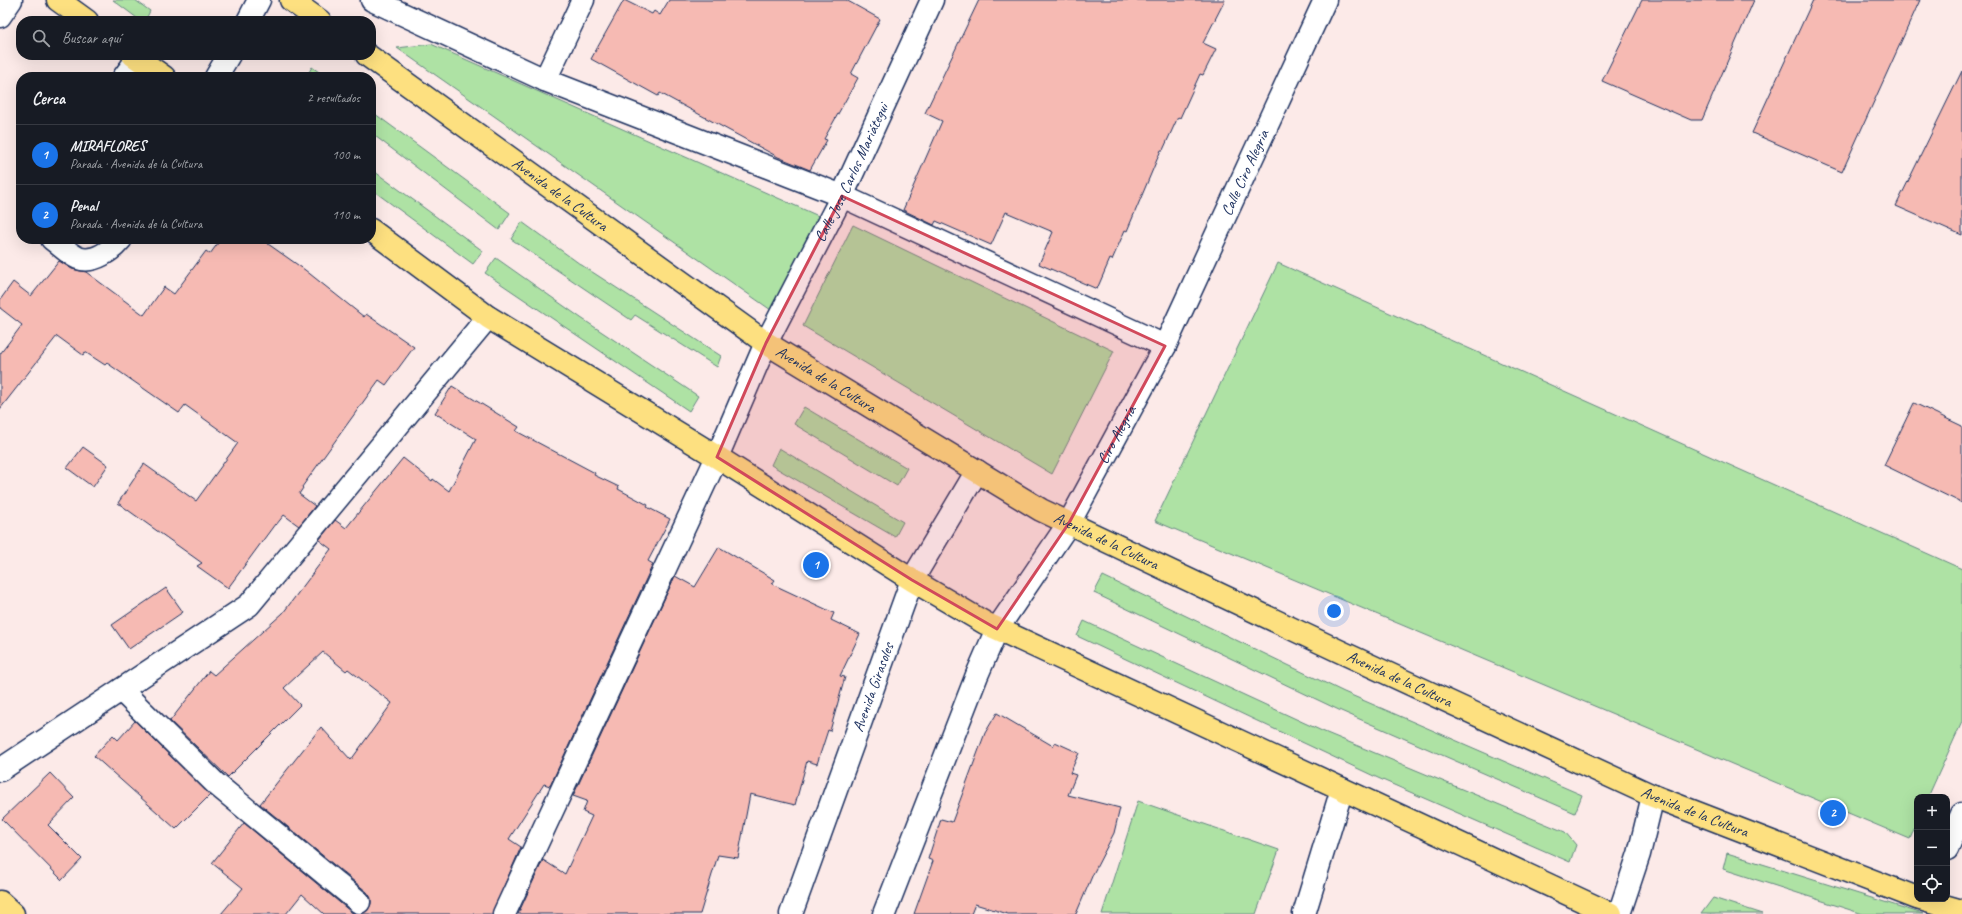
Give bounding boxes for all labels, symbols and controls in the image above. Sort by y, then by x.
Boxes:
search box [16,16,376,60]
icon: search [30,27,52,49]
text: Buscar aquí [62,29,121,48]
text: Cerca [32,88,65,109]
text: 2 resultados [307,90,360,106]
street label: Calle Jose Carlos Mariátegui [810,98,894,245]
street label: Calle Ciro Alegria [1217,126,1274,219]
text: MIRAFLORES [70,137,146,156]
text: 1 [42,147,48,163]
text: 100 m [332,147,360,163]
street label: Avenida de la Cultura [508,153,613,237]
text: Parada · Avenida de la Cultura [70,156,202,172]
text: Penal [70,197,97,216]
text: 2 [42,207,48,223]
text: 110 m [332,207,360,223]
text: Parada · Avenida de la Cultura [70,216,202,232]
street label: Avenida de la Cultura [772,341,881,418]
street label: Ciro Alegría [1093,401,1141,467]
street label: Avenida de la Cultura [1051,508,1163,575]
pin: 1 [803,550,829,580]
your location [1324,601,1344,621]
street label: Avenida Girasoles [848,639,899,735]
street label: Avenida de la Cultura [1344,646,1456,712]
street label: Avenida de la Cultura [1638,782,1753,842]
map controls [1914,794,1950,902]
button: + [1914,794,1950,830]
pin: 2 [1820,798,1846,828]
button: − [1914,830,1950,866]
button: locate [1914,866,1950,902]

